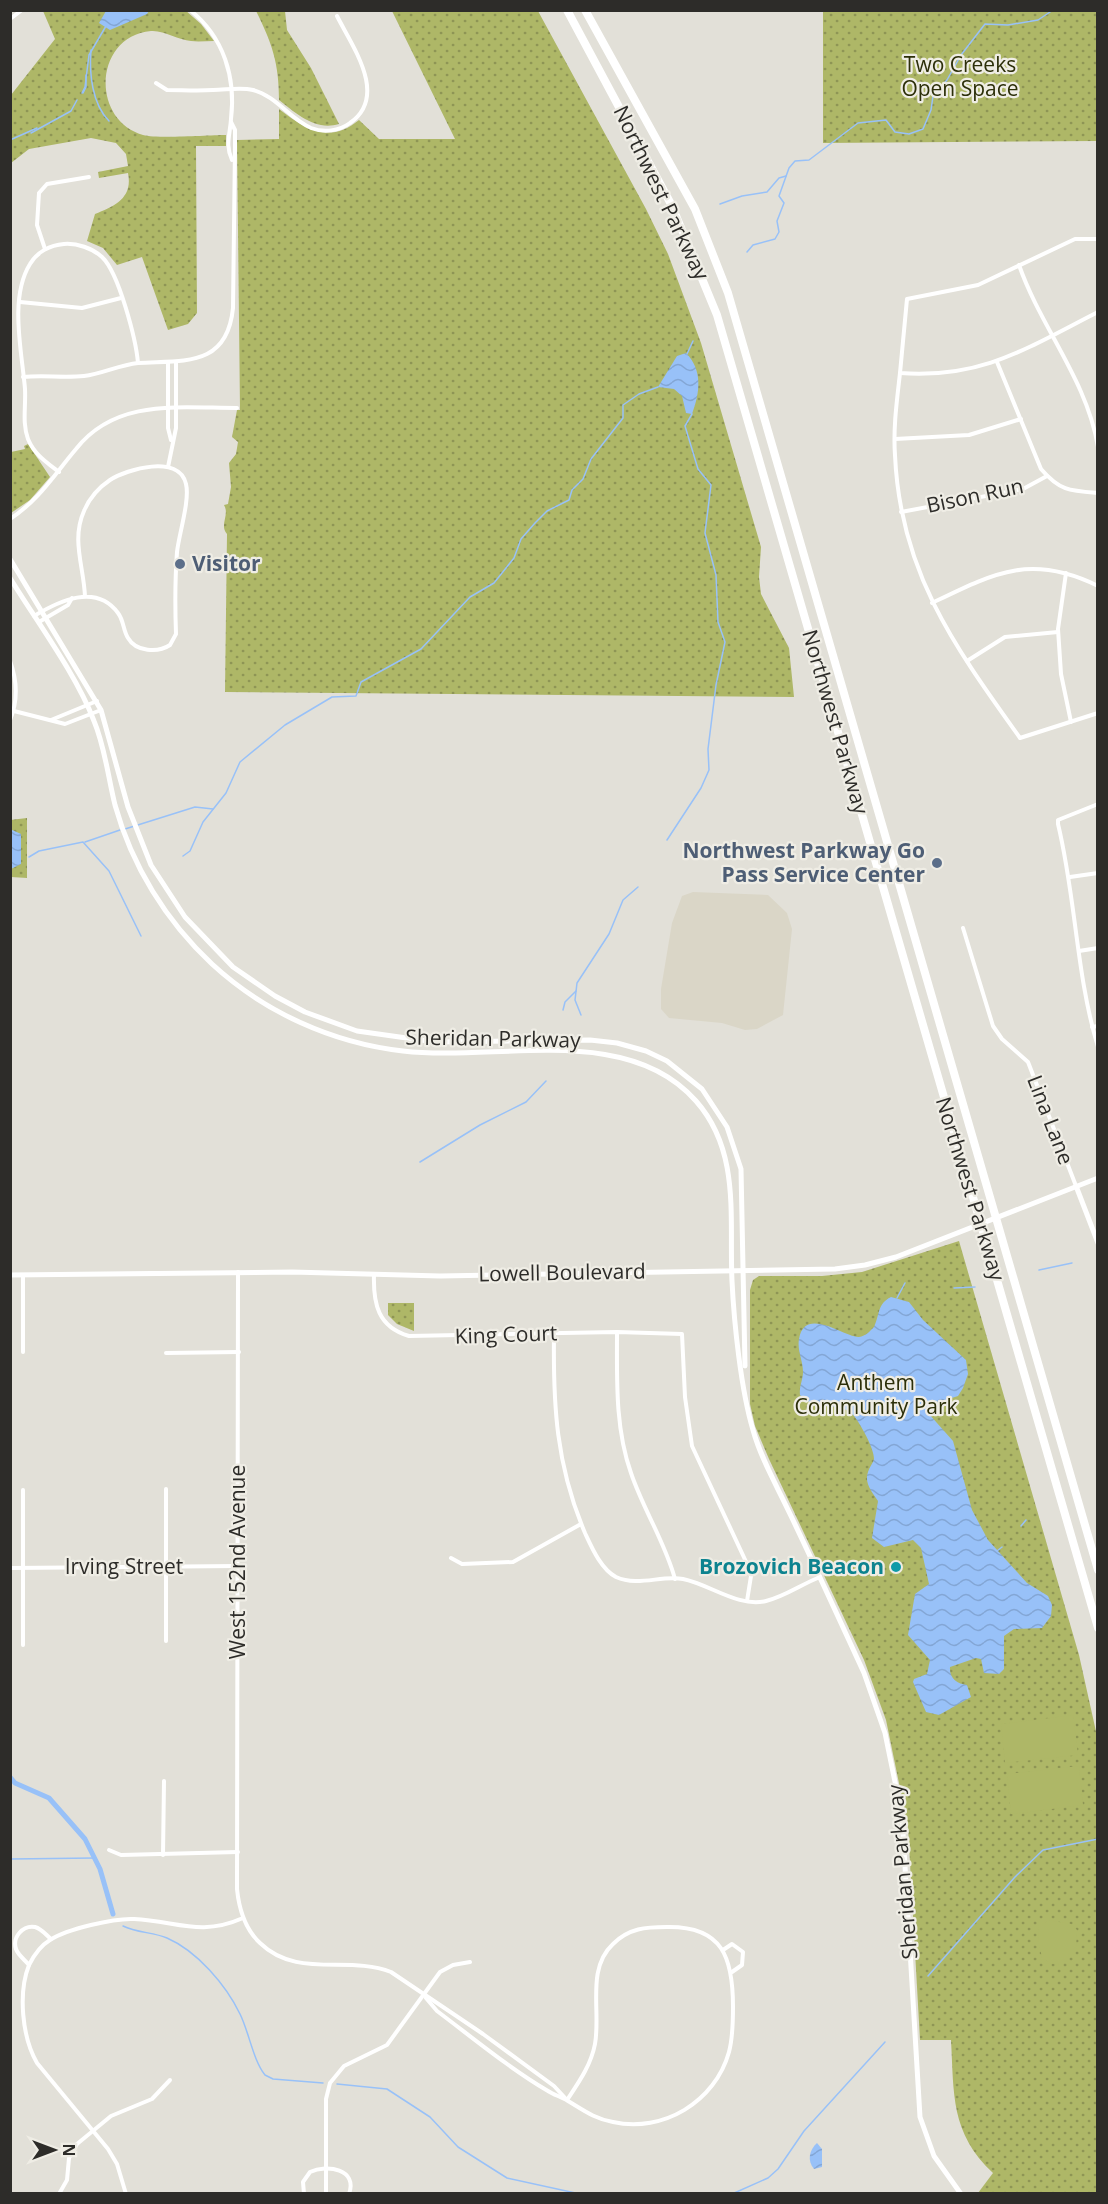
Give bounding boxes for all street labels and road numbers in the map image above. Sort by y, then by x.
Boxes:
street label: Northwest Parkway [607,101,717,285]
street label: Bison Run [924,471,1026,519]
street label: Northwest Parkway [796,626,876,818]
street label: Sheridan Parkway [405,1022,581,1054]
street label: Lina Lane [1021,1071,1081,1168]
street label: Northwest Parkway [930,1093,1012,1284]
street label: Lowell Boulevard [478,1257,646,1287]
street label: King Court [454,1318,558,1350]
street label: West 152nd Avenue [223,1465,251,1659]
street label: Irving Street [65,1552,183,1580]
street label: Sheridan Parkway [880,1783,924,1961]

